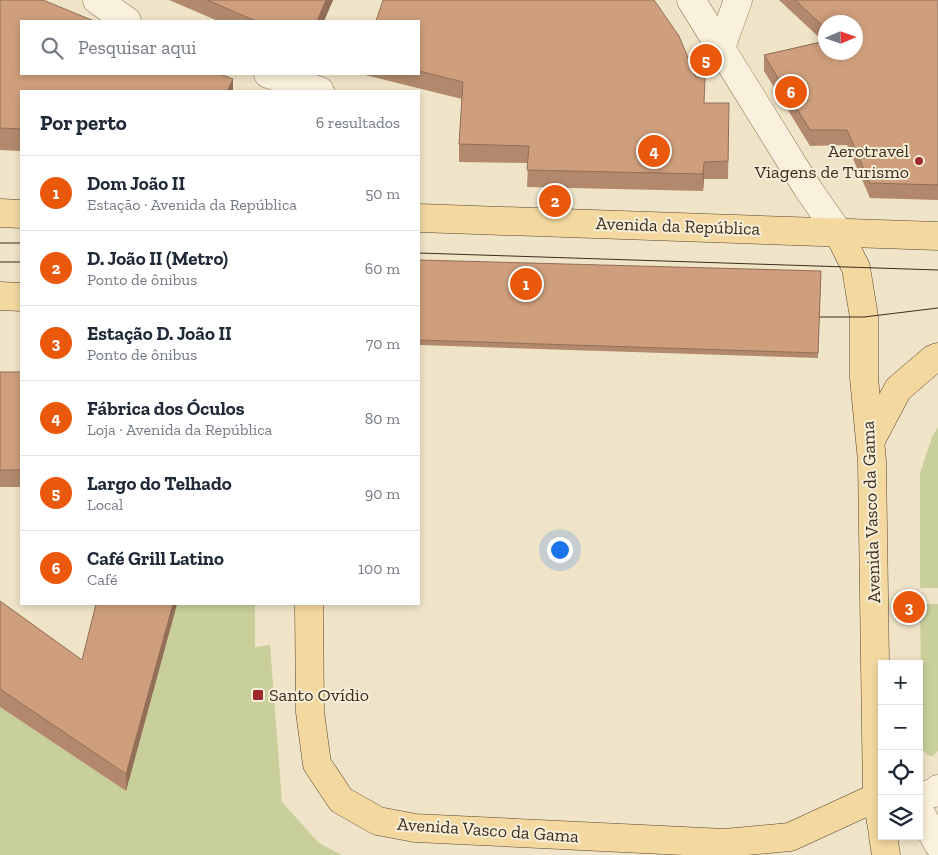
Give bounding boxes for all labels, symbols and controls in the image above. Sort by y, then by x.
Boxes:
north arrow [818,15,863,60]
search box [20,20,420,75]
icon: search [38,34,66,62]
text: Pesquisar aqui [78,36,197,59]
pin: 5 [690,41,722,79]
pin: 6 [775,73,807,111]
text: Por perto [40,110,127,135]
text: 6 resultados [316,113,400,132]
pin: 4 [638,132,670,170]
place label: Aerotravel Viagens de Turismo [754,140,909,183]
marker: Aerotravel Viagens de Turismo [913,155,925,167]
text: Dom João II [87,172,185,195]
pin: 2 [539,182,571,220]
text: 1 [53,184,59,203]
text: 50 m [365,184,400,203]
text: Estação · Avenida da República [87,195,297,214]
street label: Avenida da República [595,212,761,240]
text: D. João II (Metro) [87,247,228,270]
text: 2 [52,259,60,278]
text: 60 m [365,259,400,278]
pin: 1 [510,265,542,303]
text: Ponto de ônibus [87,270,197,289]
text: Estação D. João II [87,322,232,345]
text: 3 [52,334,60,353]
text: 70 m [366,334,400,353]
text: Ponto de ônibus [87,345,197,364]
text: Fábrica dos Óculos [87,397,245,420]
text: 4 [51,409,61,428]
text: 80 m [365,409,400,428]
text: Loja · Avenida da República [87,420,272,439]
street label: Avenida Vasco da Gama [857,420,885,603]
text: Largo do Telhado [87,472,232,495]
text: 5 [52,484,60,503]
text: 90 m [365,484,400,503]
text: Local [87,495,123,514]
your location [547,537,573,563]
text: Café Grill Latino [87,547,224,570]
text: 6 [52,559,60,578]
text: 100 m [358,559,400,578]
text: Café [87,570,118,589]
pin: 3 [893,588,925,626]
map controls [878,660,923,840]
button: + [878,660,923,705]
place label: Santo Ovídio [269,684,369,706]
marker: Santo Ovídio [251,688,265,702]
button: − [878,705,923,750]
button: locate [878,750,923,795]
button: layers [878,795,923,840]
street label: Avenida Vasco da Gama [396,813,580,847]

